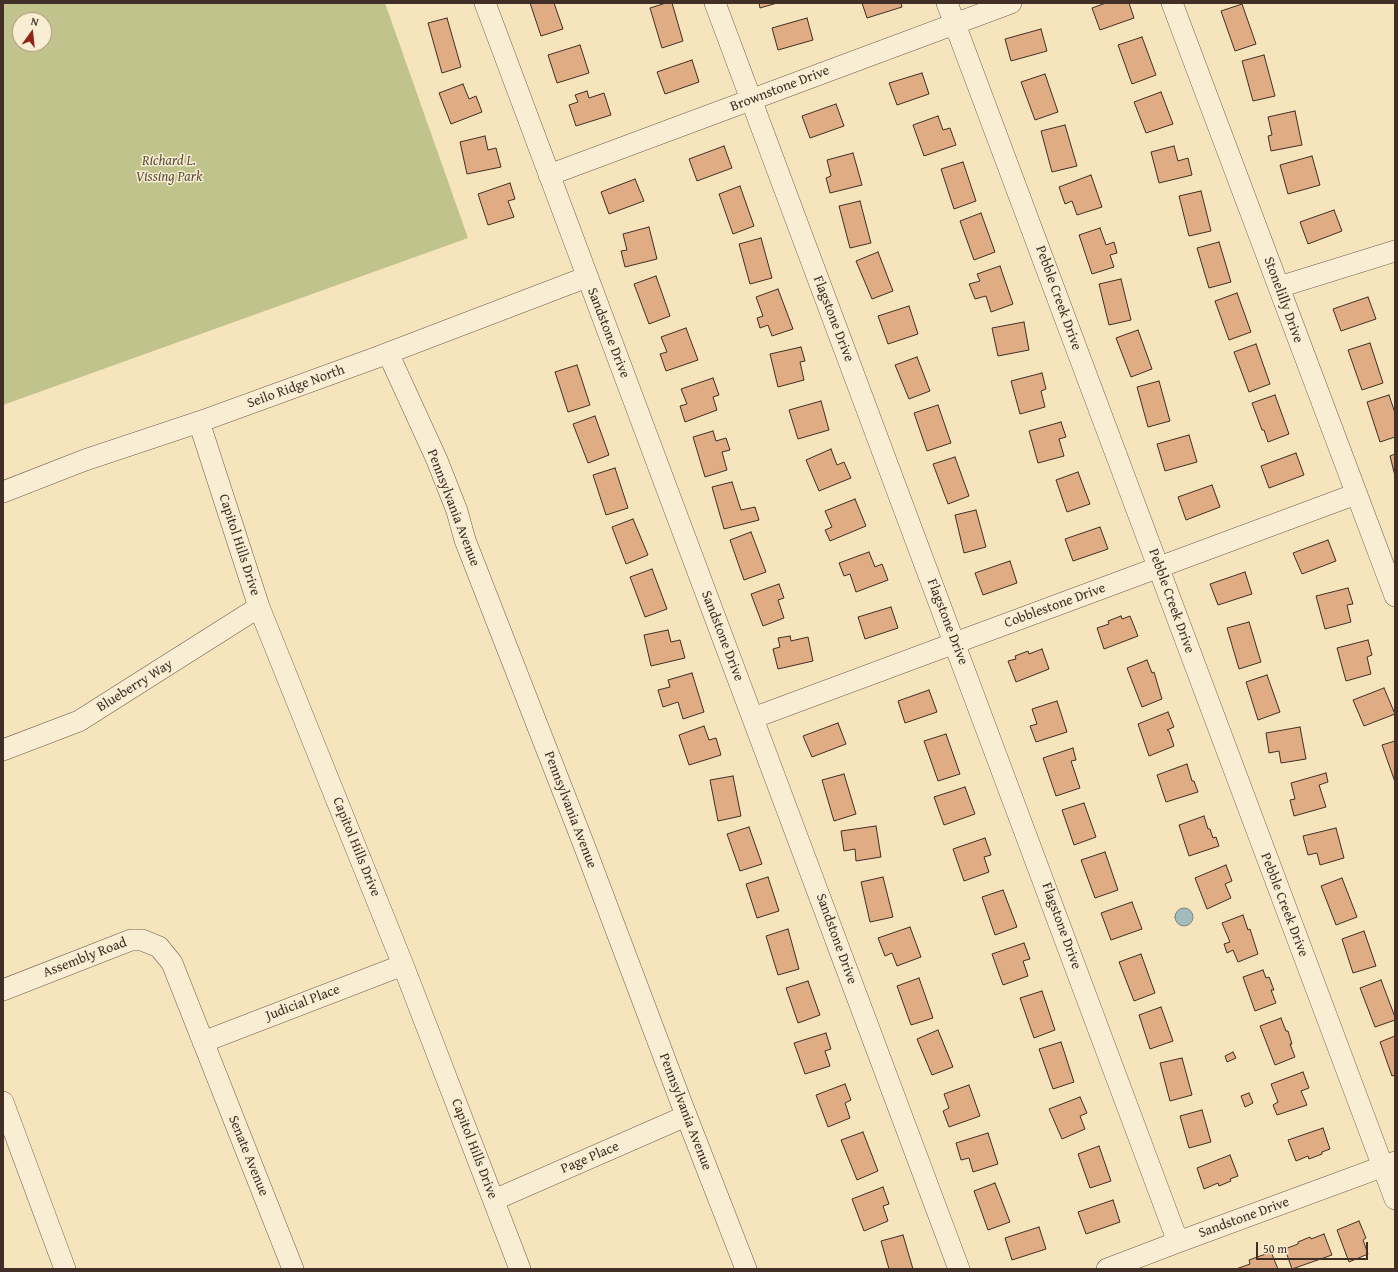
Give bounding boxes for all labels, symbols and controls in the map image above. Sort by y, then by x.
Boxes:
north arrow [12,12,52,52]
text: N [29,13,40,30]
street label: Brownstone Drive [728,62,832,116]
park label: Richard L. Vissing Park [136,153,202,186]
street label: Pebble Creek Drive [1031,243,1085,353]
street label: Stonelilly Drive [1260,255,1306,345]
street label: Flagstone Drive [809,274,857,364]
street label: Sandstone Drive [583,285,633,381]
street label: Seilo Ridge North [245,362,347,412]
street label: Pennsylvania Avenue [423,447,483,569]
street label: Capitol Hills Drive [215,492,263,598]
street label: Pebble Creek Drive [1144,546,1198,656]
street label: Flagstone Drive [923,577,971,667]
street label: Cobblestone Drive [1002,580,1108,632]
street label: Sandstone Drive [697,588,747,684]
street label: Blueberry Way [94,656,176,716]
street label: Pennsylvania Avenue [540,749,600,871]
street label: Capitol Hills Drive [328,795,384,899]
street label: Pebble Creek Drive [1256,851,1312,959]
street label: Flagstone Drive [1038,880,1084,972]
street label: Sandstone Drive [812,891,860,987]
street label: Assembly Road [41,934,129,982]
street label: Judicial Place [264,981,342,1025]
street label: Pennsylvania Avenue [655,1051,715,1173]
street label: Capitol Hills Drive [447,1097,501,1201]
street label: Senate Avenue [224,1113,272,1199]
street label: Page Place [558,1138,622,1178]
street label: Sandstone Drive [1196,1194,1292,1242]
scale bar [1258,1234,1370,1260]
text: 50 m [1263,1240,1287,1257]

